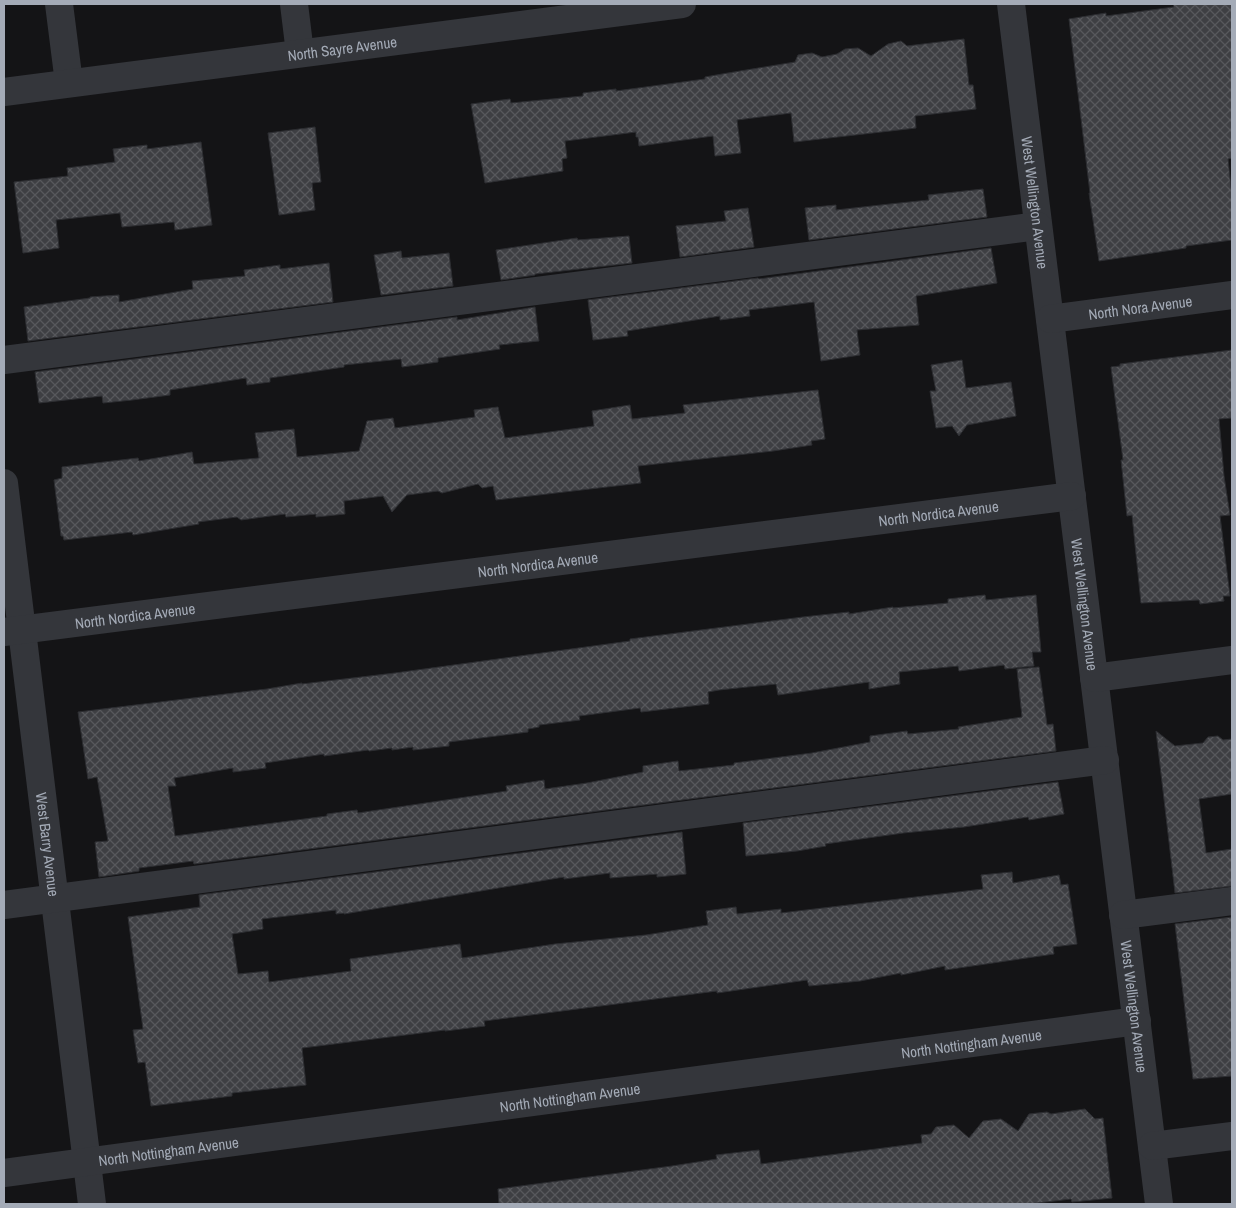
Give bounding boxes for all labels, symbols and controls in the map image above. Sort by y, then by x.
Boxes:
street label: North Sayre Avenue [286,31,398,66]
street label: West Wellington Avenue [1017,135,1054,270]
street label: North Nora Avenue [1087,290,1194,324]
street label: North Nordica Avenue [877,495,1000,531]
street label: West Wellington Avenue [1066,537,1104,672]
street label: North Nordica Avenue [476,546,599,582]
street label: North Nordica Avenue [74,597,196,633]
street label: West Barry Avenue [31,791,65,898]
street label: West Wellington Avenue [1116,939,1153,1074]
street label: North Nottingham Avenue [900,1023,1043,1063]
street label: North Nottingham Avenue [498,1077,642,1117]
street label: North Nottingham Avenue [97,1131,240,1171]

